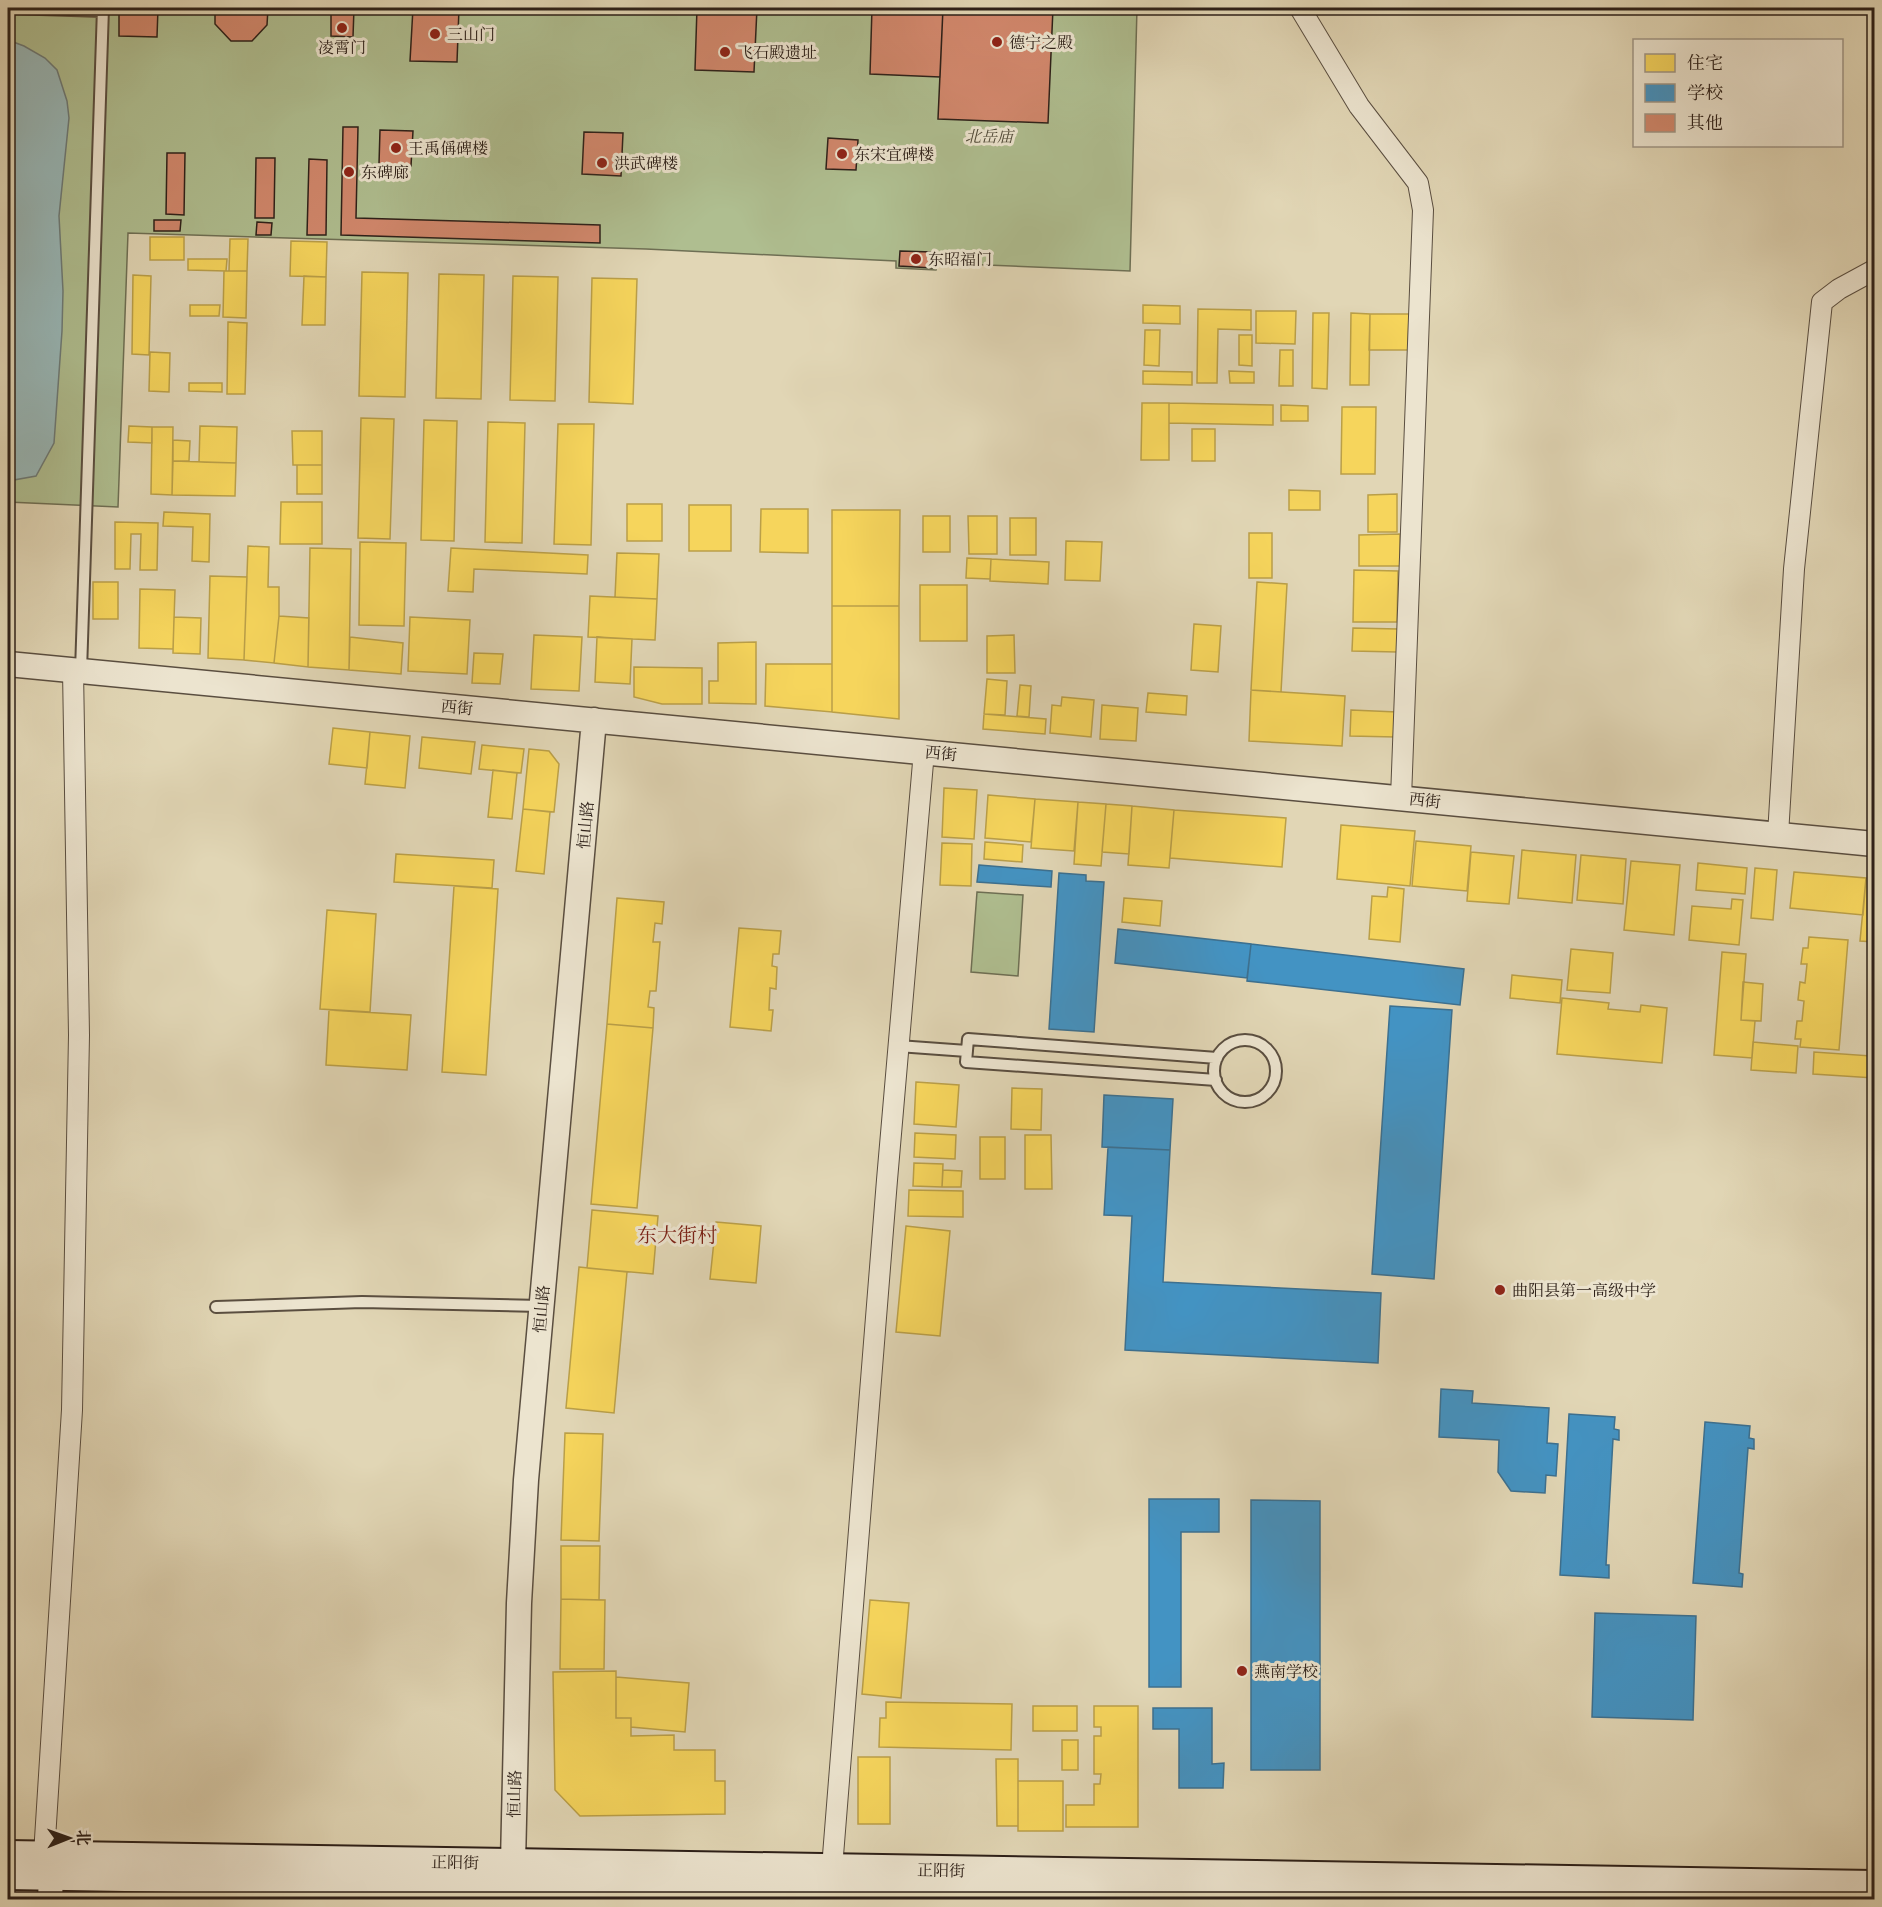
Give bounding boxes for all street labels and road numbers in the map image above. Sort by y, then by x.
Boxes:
street label: 西街 [440,696,474,720]
street label: 西街 [924,742,958,766]
street label: 西街 [1408,788,1442,814]
street label: 恒山路 [573,800,599,850]
street label: 恒山路 [529,1284,555,1334]
street label: 恒山路 [504,1770,526,1818]
street label: 正阳街 [431,1852,479,1874]
street label: 正阳街 [917,1860,965,1882]

